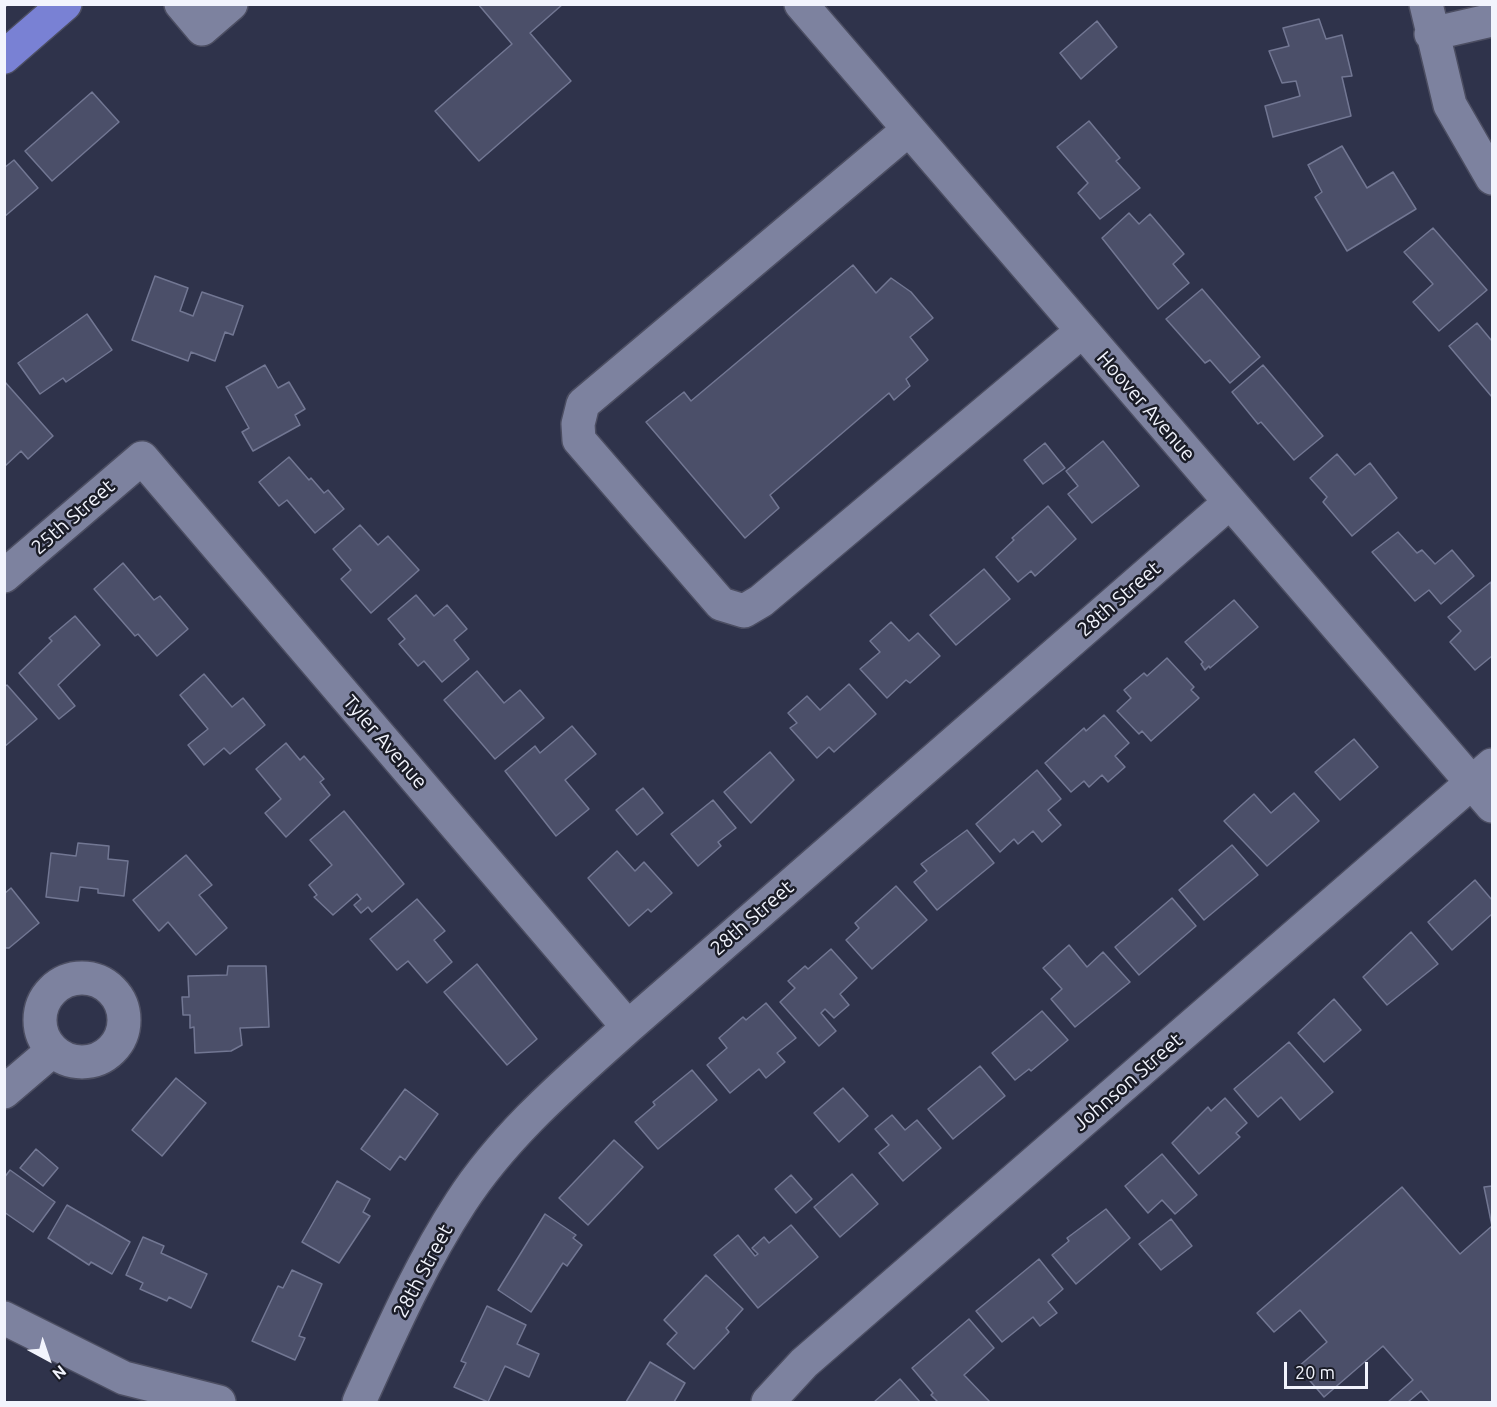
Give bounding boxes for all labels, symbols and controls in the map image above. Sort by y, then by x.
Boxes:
street label: Hoover Avenue [1092,346,1200,466]
street label: 25th Street [27,474,119,560]
street label: 28th Street [1073,556,1165,642]
street label: Tyler Avenue [338,690,432,794]
street label: 28th Street [706,875,798,961]
street label: Johnson Street [1069,1028,1187,1136]
street label: 28th Street [388,1220,458,1322]
north arrow [18,1329,78,1389]
scale bar [1287,1350,1371,1388]
text: N [49,1362,70,1384]
text: 20 m [1295,1362,1335,1382]

